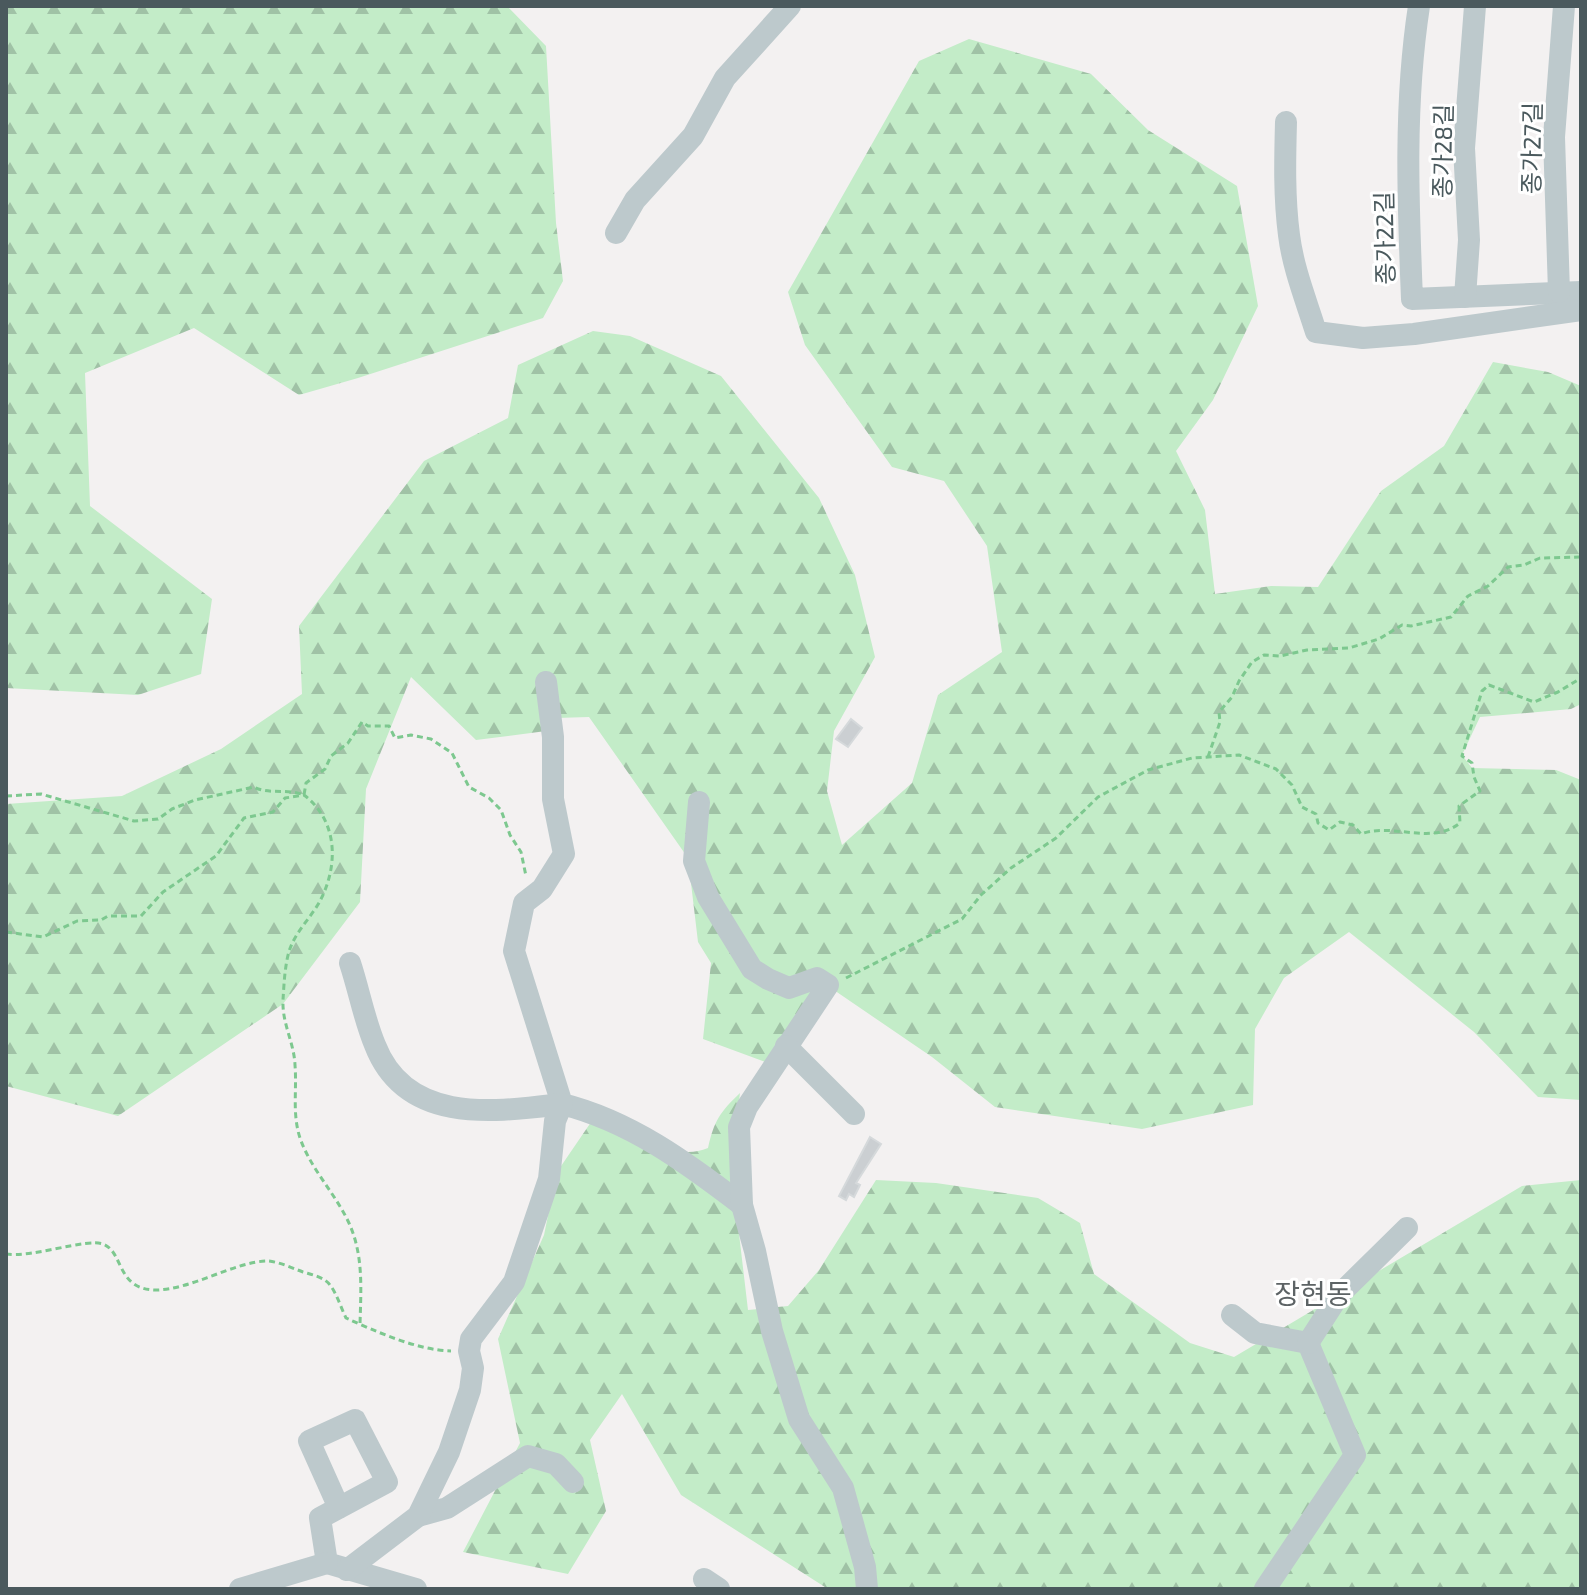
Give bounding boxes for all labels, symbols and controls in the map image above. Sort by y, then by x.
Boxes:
street label: 종가27길 [1516,102,1546,194]
street label: 종가28길 [1427,104,1457,198]
street label: 종가22길 [1369,191,1399,285]
district label: 장현동 [1274,1276,1352,1310]

